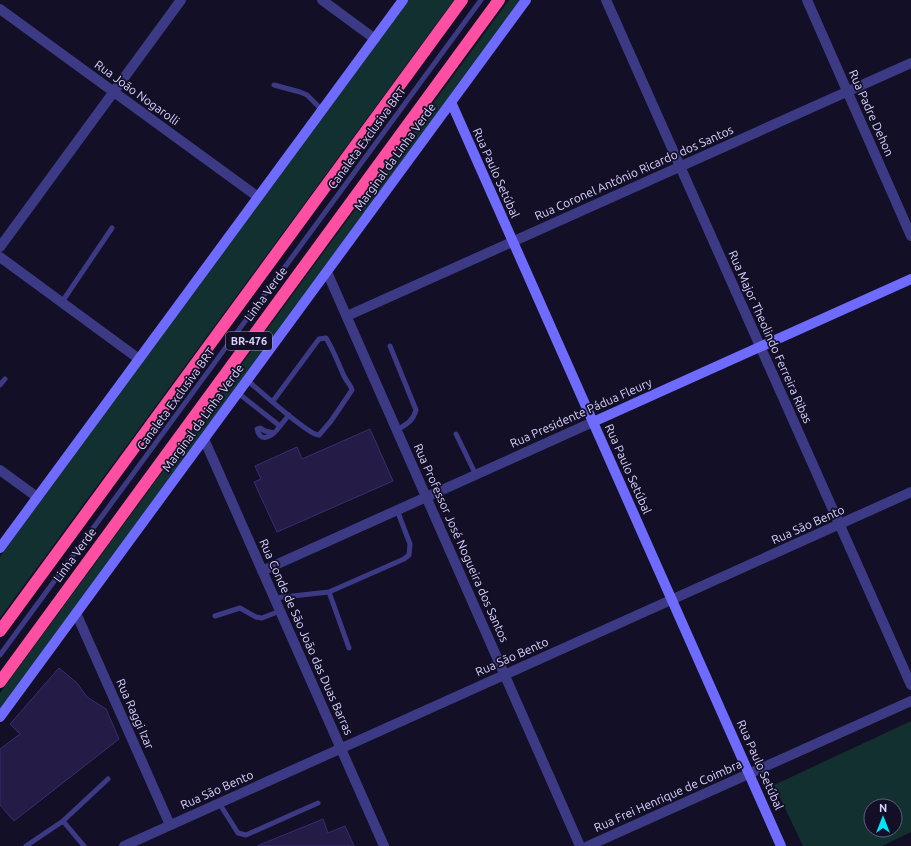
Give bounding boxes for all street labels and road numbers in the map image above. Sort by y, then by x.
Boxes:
street label: Rua João Nogarolli [92,57,182,128]
street label: Rua Padre Dehon [847,68,896,158]
street label: Canaleta Exclusiva BRT [325,84,408,191]
street label: Marginal da Linha Verde [351,101,438,213]
street label: Rua Coronel Antônio Ricardo dos Santos [532,123,735,222]
street label: Rua Paulo Setúbal [471,126,522,220]
street label: Rua Major Theolindo Ferreira Ribas [726,248,815,425]
street label: Linha Verde [242,264,290,323]
road number: BR-476 [226,332,272,350]
street label: Canaleta Exclusiva BRT [134,345,217,452]
street label: Marginal da Linha Verde [159,362,246,474]
street label: Rua Presidente Pádua Fleury [508,375,654,450]
street label: Rua Paulo Setúbal [603,422,654,516]
street label: Rua Professor José Nogueira dos Santos [412,442,511,644]
street label: Rua São Bento [769,503,846,546]
street label: Linha Verde [51,525,99,584]
street label: Rua Conde de São João das Duas Barras [257,537,356,737]
street label: Rua São Bento [473,635,550,678]
street label: Rua Raggi Izar [114,677,157,751]
street label: Rua Paulo Setúbal [735,718,786,812]
street label: Rua Frei Henrique de Coimbra [592,757,744,834]
street label: Rua São Bento [178,768,255,811]

